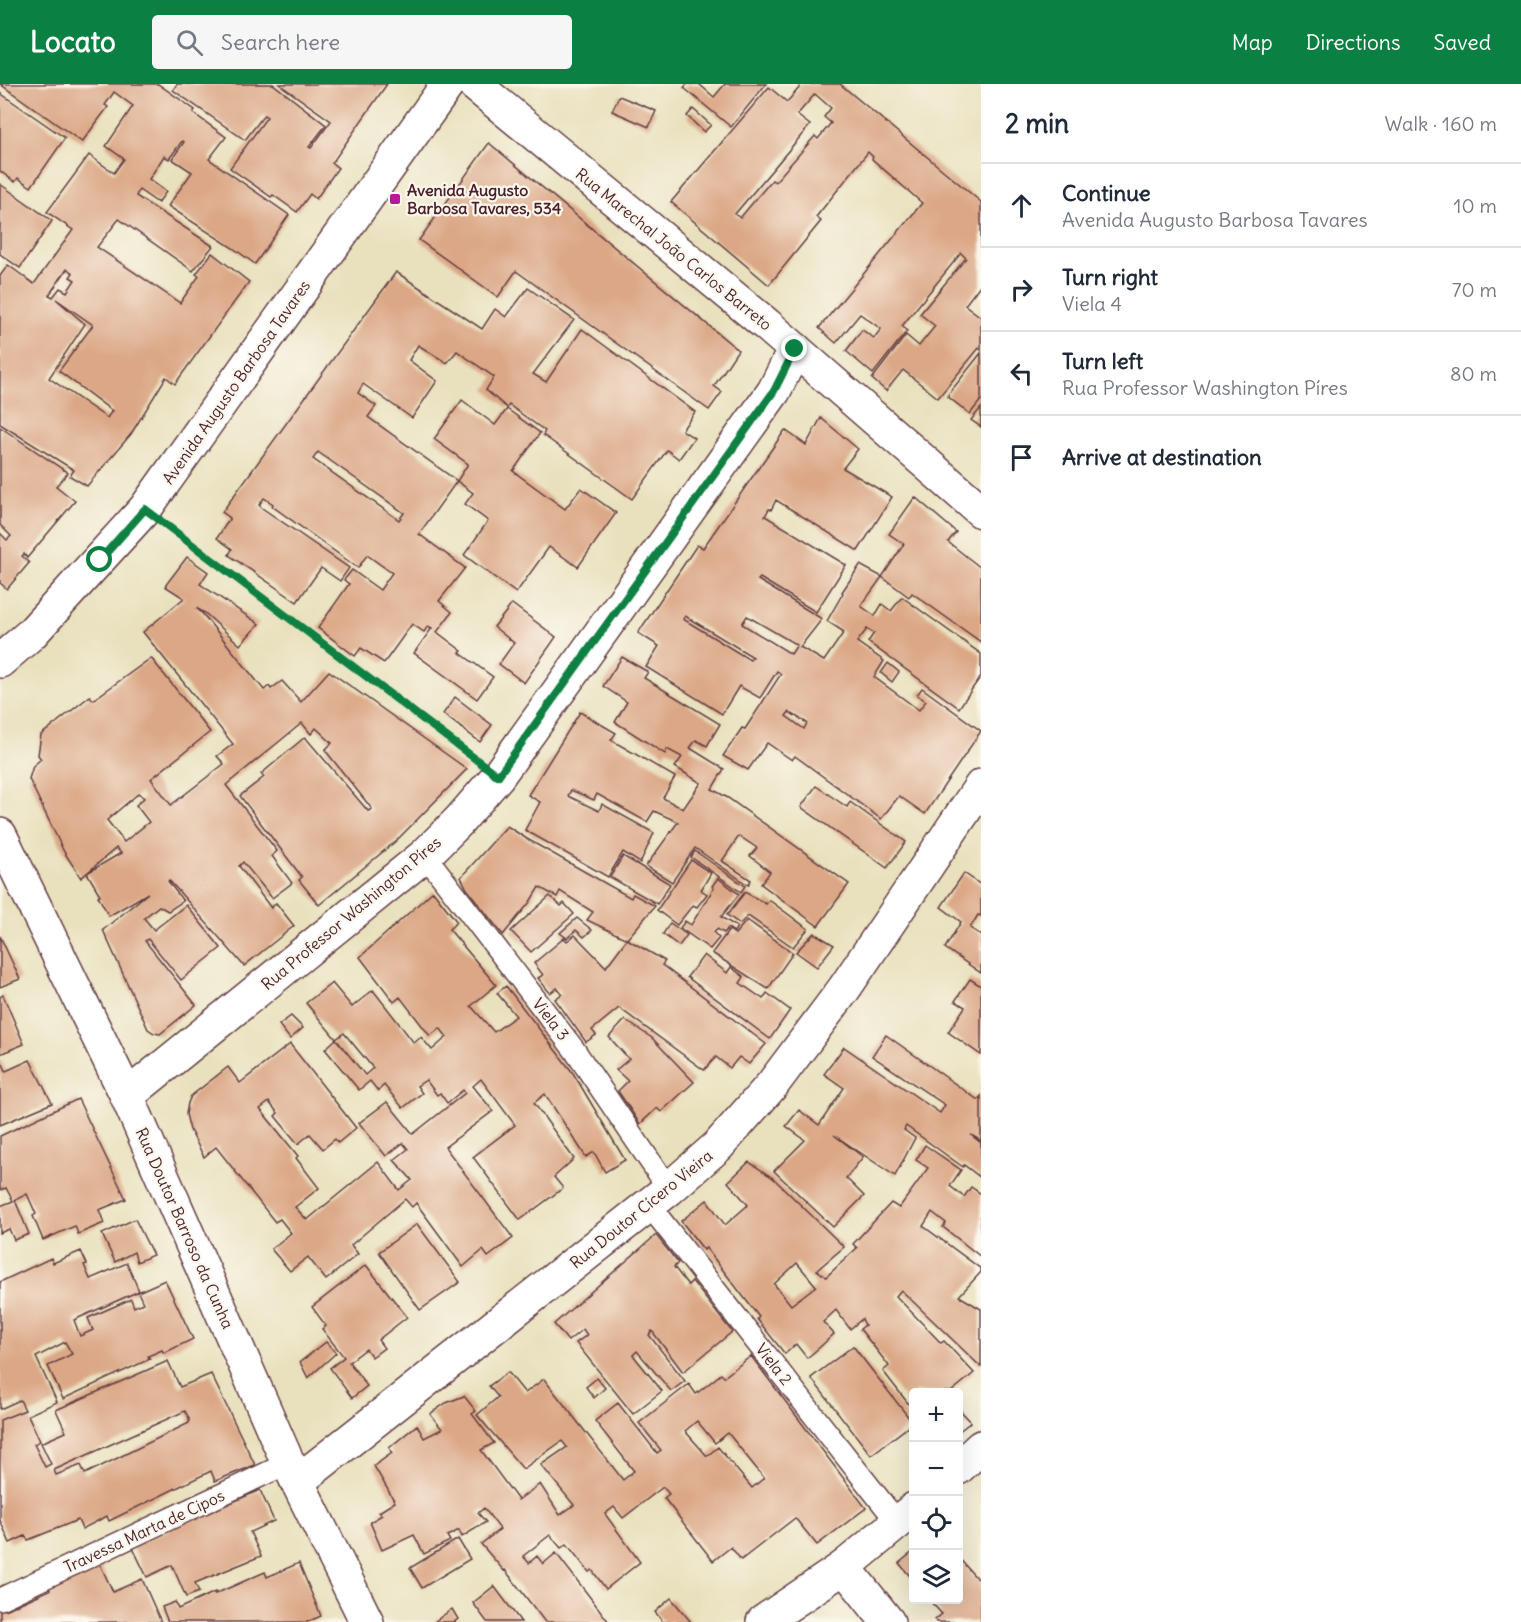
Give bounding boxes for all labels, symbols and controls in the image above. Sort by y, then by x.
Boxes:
search box [152,15,572,69]
text: Locato [30,24,116,60]
icon: search [173,26,206,59]
text: Search here [221,28,340,56]
text: Map [1232,29,1273,56]
text: Directions [1306,29,1400,56]
text: Saved [1433,29,1491,56]
text: 2 min [1005,107,1069,140]
text: Walk · 160 m [1384,111,1497,136]
street label: Rua Marechal João Carlos Barreto [572,164,776,334]
text: Continue [1062,179,1151,207]
place label: Avenida Augusto Barbosa Tavares, 534 [407,180,561,218]
icon: ahead [1005,189,1038,222]
marker: Avenida Augusto Barbosa Tavares, 534 [388,192,402,206]
text: 10 m [1454,193,1497,218]
text: Avenida Augusto Barbosa Tavares [1062,207,1368,232]
text: Turn right [1062,263,1158,291]
icon: right [1005,273,1038,306]
street label: Avenida Augusto Barbosa Tavares [158,276,314,488]
text: 70 m [1452,277,1497,302]
text: Viela 4 [1062,291,1122,316]
route end [781,335,807,361]
text: Turn left [1062,347,1143,375]
icon: left [1005,357,1038,390]
text: 80 m [1450,361,1497,386]
text: Rua Professor Washington Píres [1062,375,1348,400]
icon: arrive [1005,441,1038,474]
text: Arrive at destination [1062,443,1262,471]
route start [86,546,112,572]
street label: Rua Professor Washington Píres [257,832,445,994]
street label: Viela 3 [528,994,574,1044]
street label: Rua Doutor Barroso da Cunha [132,1124,238,1332]
street label: Rua Doutor Cícero Vieira [566,1145,716,1273]
street label: Viela 2 [751,1339,797,1389]
map controls [909,1388,963,1604]
button: + [909,1388,963,1442]
button: − [909,1442,963,1496]
street label: Travessa Marta de Cipos [61,1485,227,1577]
button: locate [909,1496,963,1550]
button: layers [909,1550,963,1604]

